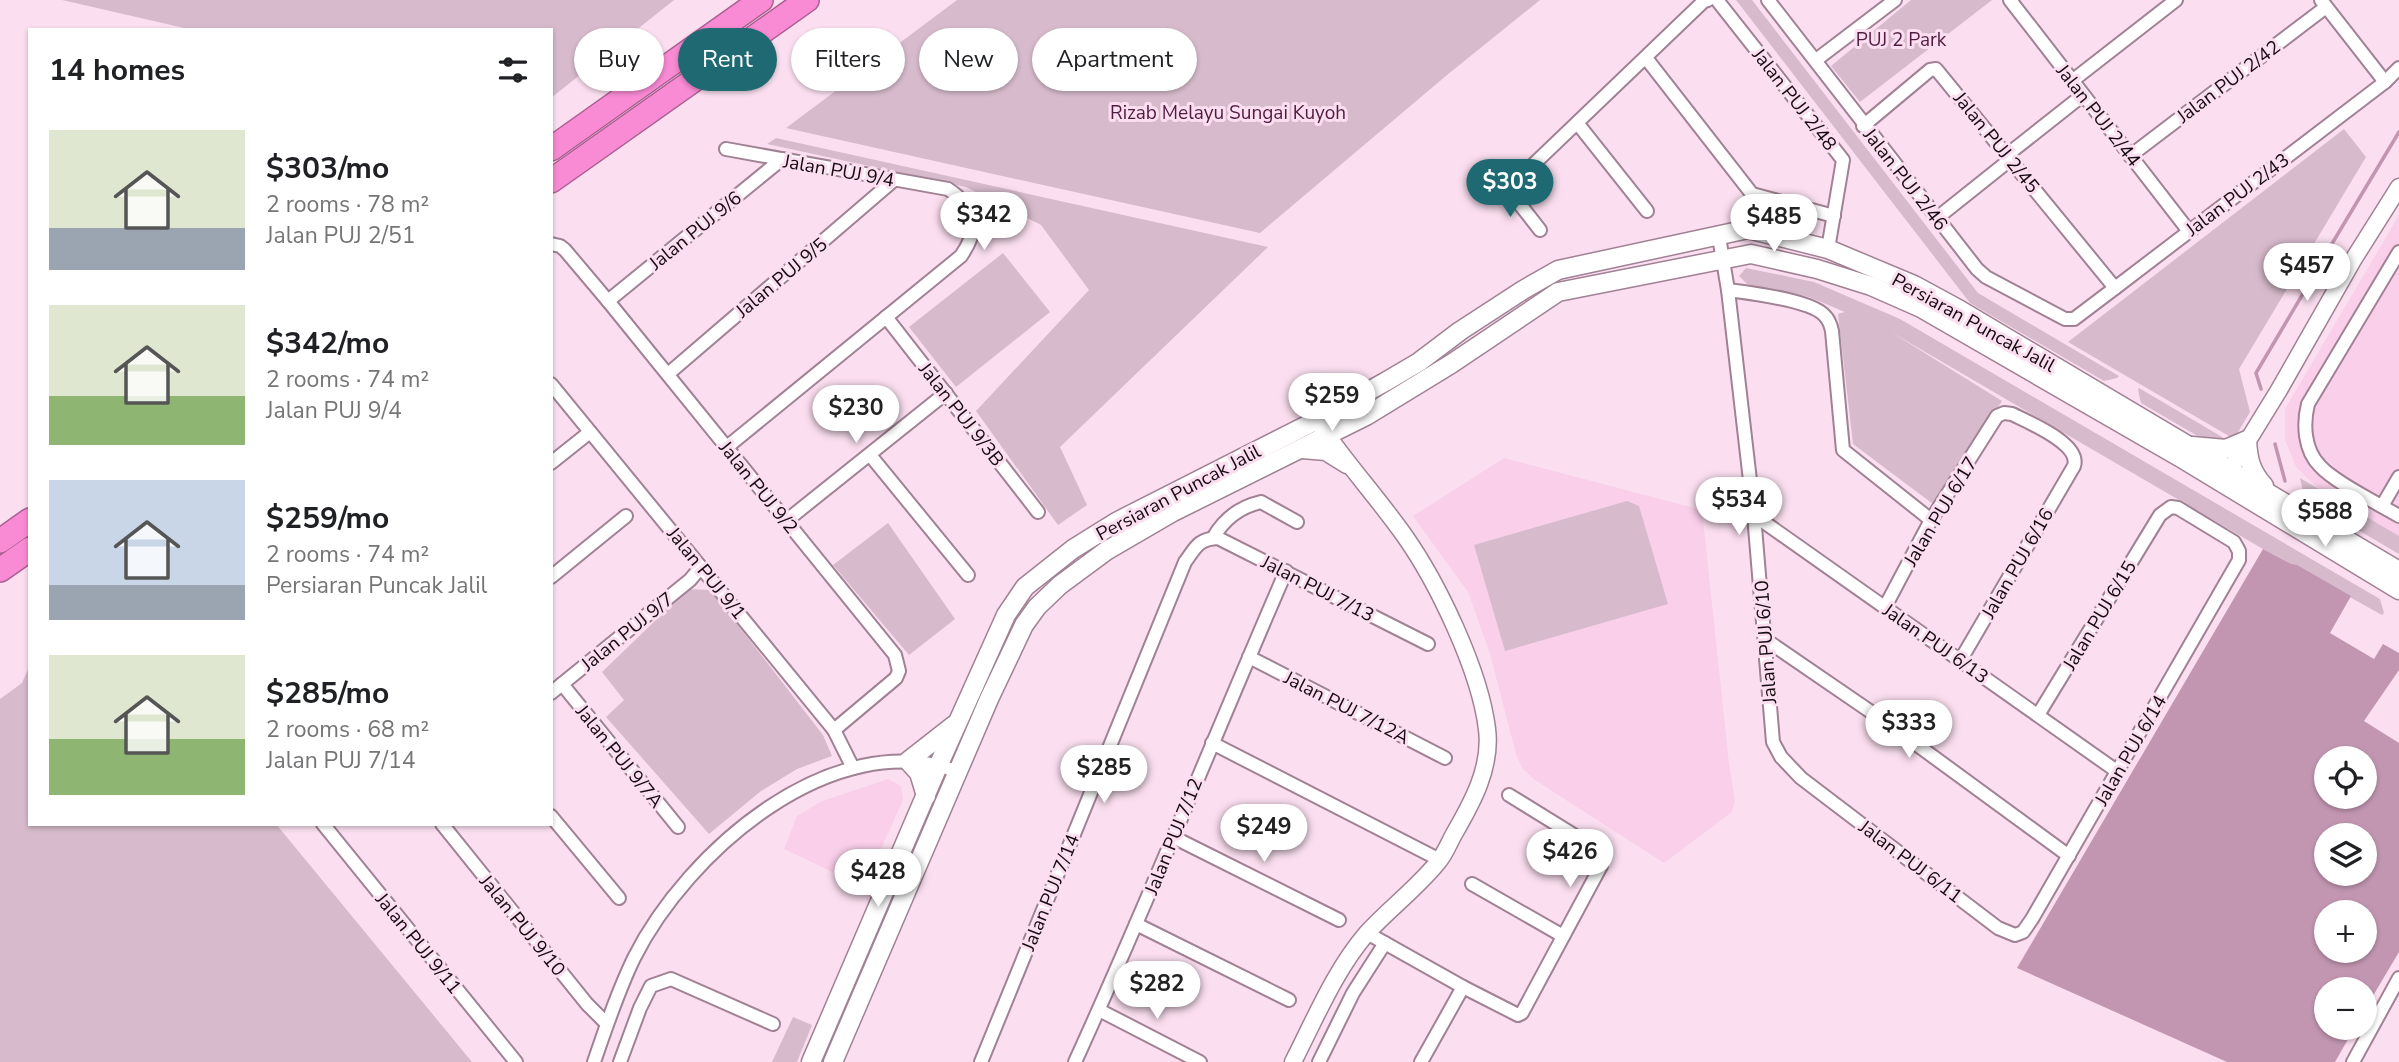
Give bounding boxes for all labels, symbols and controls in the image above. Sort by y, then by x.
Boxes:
park label: PUJ 2 Park [1856,27,1947,53]
chip: Buy [574,28,664,91]
chip: Rent [678,28,777,91]
chip: Filters [791,28,905,91]
chip: New [919,28,1018,91]
chip: Apartment [1032,28,1197,91]
street label: Jalan PUJ 2/42 [2171,34,2286,130]
street label: Jalan PUJ 2/48 [1745,42,1842,156]
text: 14 homes [49,50,185,91]
icon: filters [494,51,532,89]
street label: Jalan PUJ 2/44 [2049,58,2146,172]
street label: Jalan PUJ 2/45 [1947,86,2045,199]
park label: Rizab Melayu Sungai Kuyoh [1110,100,1346,126]
street label: Jalan PUJ 2/46 [1856,122,1953,236]
street label: Jalan PUJ 2/43 [2180,147,2295,243]
text: $303/mo [266,148,389,189]
street label: Jalan PUJ 9/4 [780,148,896,194]
icon: home [105,158,189,242]
pin: $303 [1469,160,1551,219]
text: $303 [1482,166,1538,197]
street label: Jalan PUJ 9/6 [643,185,747,277]
text: 2 rooms · 78 m² [266,189,429,220]
pin: $342 [943,192,1025,252]
pin: $485 [1733,194,1815,254]
text: $342 [956,199,1012,230]
text: $485 [1746,201,1802,232]
text: Jalan PUJ 2/51 [266,220,416,251]
street label: Jalan PUJ 9/5 [730,232,833,324]
pin: $457 [2266,244,2348,303]
text: $457 [2279,250,2335,281]
street label: Persiaran Puncak Jalil [1887,267,2060,379]
text: $342/mo [266,323,389,364]
icon: home [105,333,189,417]
street label: Jalan PUJ 9/3B [912,357,1010,472]
text: 2 rooms · 74 m² [266,364,429,395]
pin: $259 [1291,374,1373,433]
text: $259 [1304,380,1360,411]
pin: $230 [815,386,897,445]
text: $230 [828,392,884,423]
text: Jalan PUJ 9/4 [266,395,402,426]
street label: Jalan PUJ 9/2 [712,435,804,539]
street label: Persiaran Puncak Jalil [1092,438,1266,547]
street label: Jalan PUJ 6/17 [1897,452,1984,572]
pin: $534 [1698,477,1780,537]
text: $534 [1711,484,1767,515]
pin: $588 [2284,490,2366,549]
text: $588 [2297,496,2353,527]
text: $259/mo [266,498,389,539]
street label: Jalan PUJ 6/16 [1975,504,2060,624]
icon: home [105,508,189,592]
street label: Jalan PUJ 9/1 [660,521,752,625]
text: 2 rooms · 74 m² [266,539,429,570]
street label: Jalan PUJ 7/13 [1256,549,1378,629]
street label: Jalan PUJ 6/15 [2056,556,2143,676]
text: Persiaran Puncak Jalil [266,570,487,601]
street label: Jalan PUJ 6/10 [1749,579,1783,705]
street label: Jalan PUJ 9/7 [575,586,679,678]
street label: Jalan PUJ 6/13 [1877,597,1993,690]
street label: Jalan PUJ 7/12A [1279,665,1414,751]
text: $285/mo [266,673,389,714]
icon: home [105,683,189,767]
street label: Jalan PUJ 6/14 [2088,691,2173,811]
street label: Jalan PUJ 9/7A [569,699,669,814]
pin: $333 [1868,700,1950,760]
text: $333 [1881,707,1937,738]
text: 2 rooms · 68 m² [266,714,429,745]
text: Jalan PUJ 7/14 [266,745,416,776]
pin: $285 [1063,746,1145,805]
map controls [2314,746,2377,1040]
button: locate [2314,746,2377,809]
text: $285 [1076,752,1132,783]
street label: Jalan PUJ 7/12 [1138,774,1209,899]
pin: $249 [1223,804,1305,864]
text: $249 [1236,811,1292,842]
street label: Jalan PUJ 6/11 [1852,814,1968,909]
button: layers [2314,823,2377,886]
street label: Jalan PUJ 7/14 [1015,830,1086,955]
pin: $426 [1529,830,1611,889]
text: $426 [1542,836,1598,867]
pin: $428 [837,850,919,909]
text: $428 [850,856,906,887]
street label: Jalan PUJ 9/10 [473,869,571,982]
street label: Jalan PUJ 9/11 [369,887,467,1000]
button: + [2314,900,2377,963]
pin: $282 [1116,962,1198,1021]
text: $282 [1129,968,1185,999]
button: − [2314,977,2377,1040]

